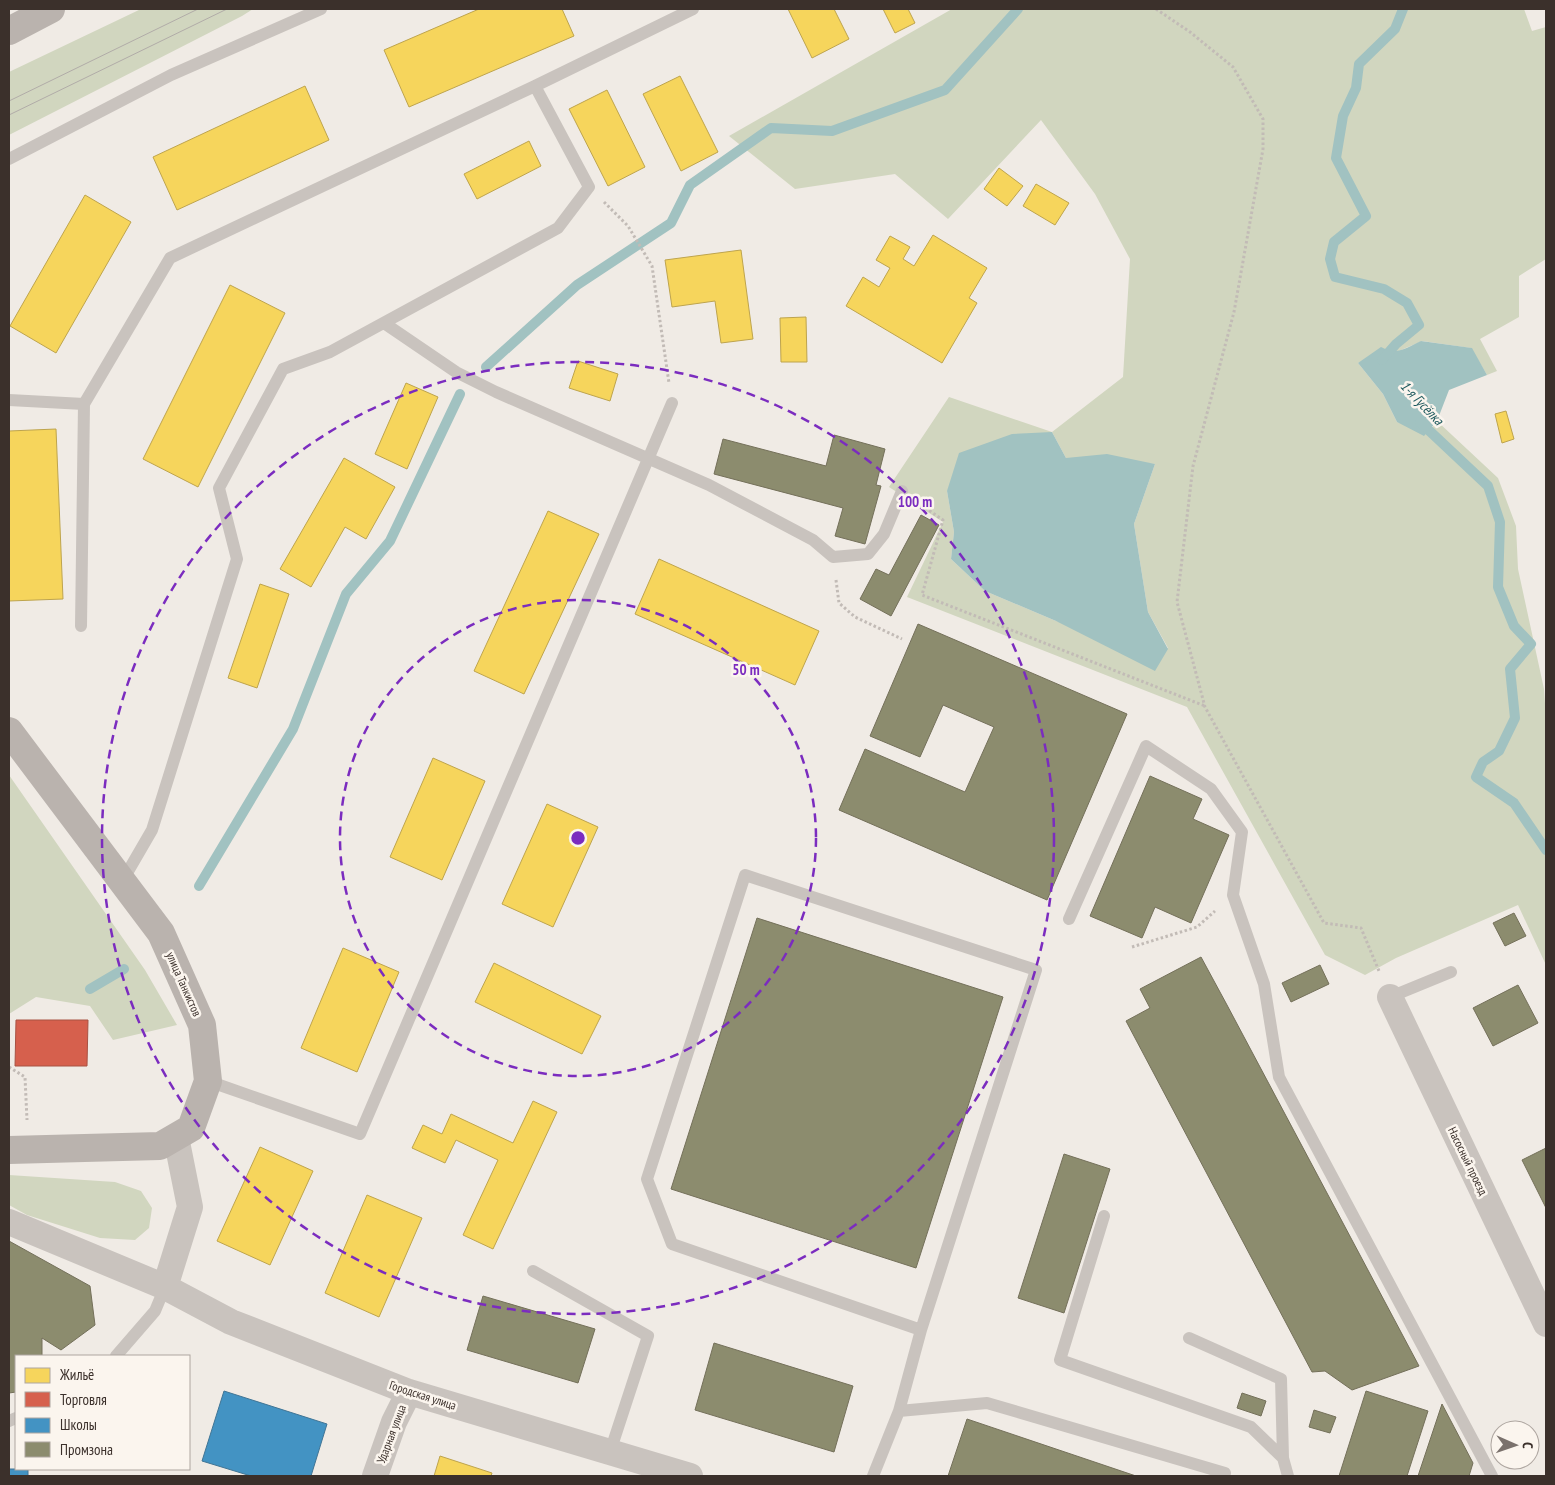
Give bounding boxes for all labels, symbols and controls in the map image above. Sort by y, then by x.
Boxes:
water label: 1-я Гусёлка [1397,377,1448,430]
text: 100 m [898,492,932,511]
text: 50 m [732,660,760,679]
centre of rings [569,829,587,847]
street label: улица Танкистов [163,949,205,1019]
street label: Насосный проезд [1445,1124,1491,1198]
legend [15,1355,190,1470]
text: Жильё [59,1365,94,1384]
street label: Городская улица [388,1377,459,1413]
text: Торговля [60,1390,107,1409]
street label: Ударная улица [373,1402,409,1465]
text: Школы [60,1415,97,1434]
north arrow [1490,1420,1540,1470]
text: Промзона [60,1440,113,1459]
text: С [1519,1442,1537,1450]

